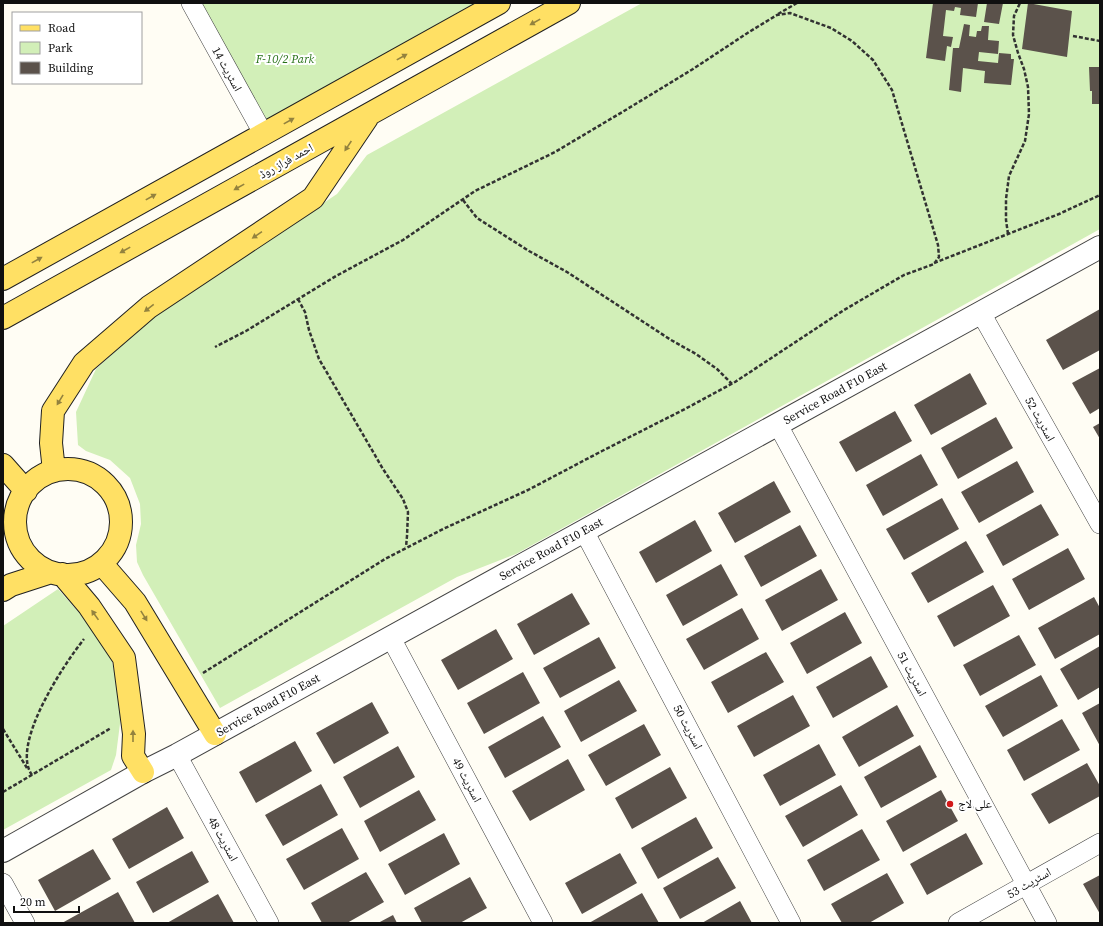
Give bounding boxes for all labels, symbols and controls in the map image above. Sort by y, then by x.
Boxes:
legend [12,12,142,84]
one-way arrow [529,19,541,25]
text: Road [48,20,75,36]
text: Park [48,40,73,56]
street label: اسٹریٹ 14 [208,44,246,94]
park label: F-10/2 Park [255,51,315,67]
one-way arrow [396,54,408,61]
text: Building [48,60,93,76]
one-way arrow [283,117,295,124]
street label: احمد فراز روڈ [256,140,316,182]
one-way arrow [344,141,352,151]
one-way arrow [233,184,245,190]
one-way arrow [145,194,157,201]
one-way arrow [252,231,262,239]
one-way arrow [120,247,131,254]
one-way arrow [31,257,43,264]
one-way arrow [143,303,154,312]
street label: Service Road F10 East [780,358,890,428]
one-way arrow [56,394,63,406]
street label: اسٹریٹ 52 [1021,394,1059,444]
street label: Service Road F10 East [496,514,606,584]
one-way arrow [91,610,99,621]
one-way arrow [140,611,148,621]
street label: اسٹریٹ 51 [894,649,931,699]
street label: Service Road F10 East [213,670,323,740]
street label: اسٹریٹ 50 [670,702,707,752]
one-way arrow [130,729,136,742]
street label: اسٹریٹ 49 [449,755,486,805]
place label: علی لاج [958,796,992,812]
marker: علی لاج [945,799,955,809]
street label: اسٹریٹ 48 [204,814,242,864]
street label: اسٹریٹ 53 [1004,864,1054,902]
scale bar [14,888,79,914]
text: 20 m [20,894,46,910]

